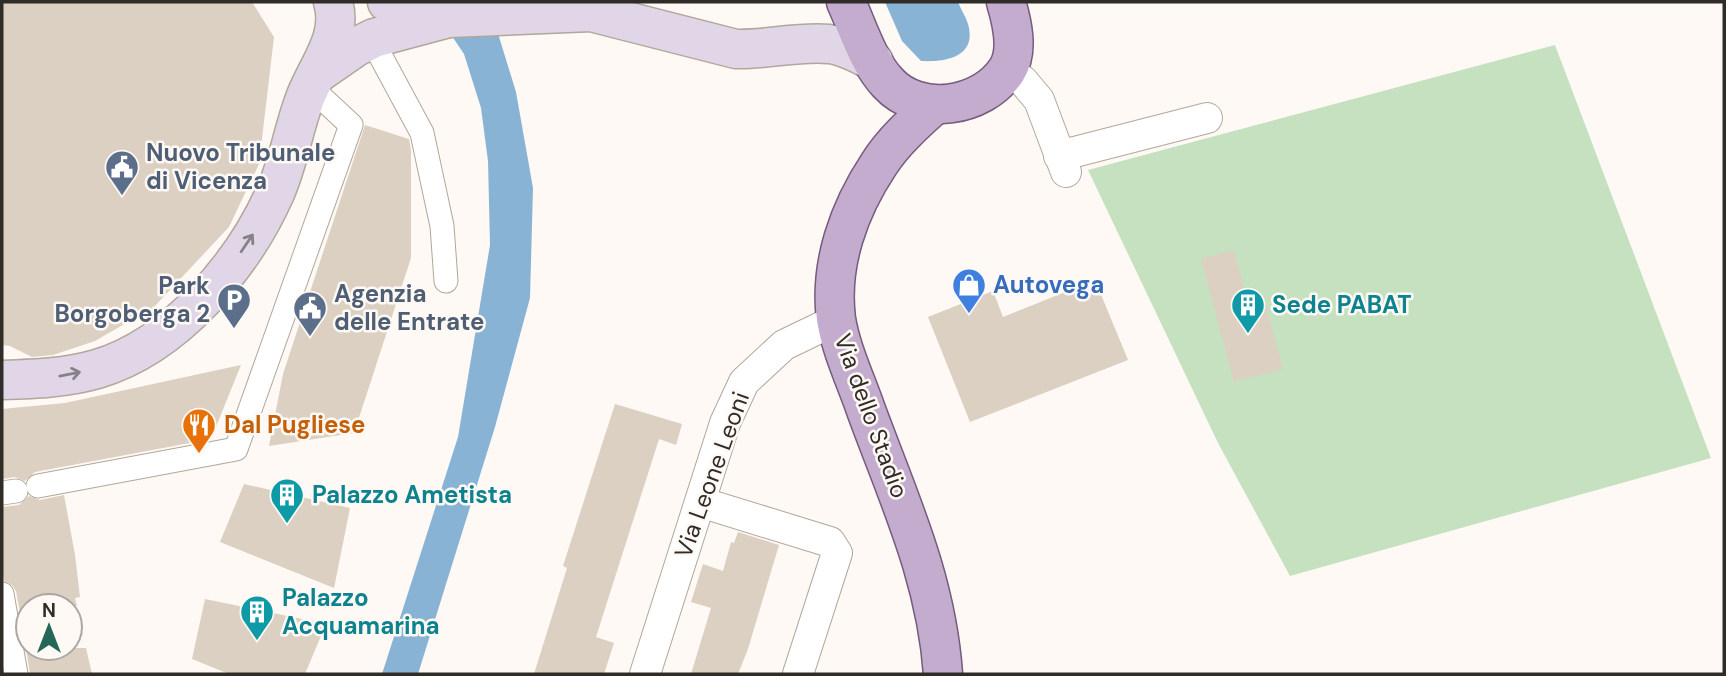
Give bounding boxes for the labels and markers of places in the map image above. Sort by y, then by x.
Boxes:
place label: Nuovo Tribunale di Vicenza [146,137,335,196]
public building icon: Nuovo Tribunale di Vicenza [103,148,141,197]
shop icon: Autovega [950,266,988,315]
place label: Autovega [993,269,1104,300]
place label: Park Borgoberga 2 [55,270,210,329]
place label: Agenzia delle Entrate [334,278,485,337]
parking icon: Park Borgoberga 2 [215,281,253,330]
building icon: Sede PABAT [1229,286,1267,335]
public building icon: Agenzia delle Entrate [291,289,329,338]
place label: Sede PABAT [1272,289,1412,320]
restaurant icon: Dal Pugliese [180,406,218,455]
place label: Dal Pugliese [224,409,366,440]
building icon: Palazzo Ametista [268,476,306,525]
place label: Palazzo Ametista [312,479,512,510]
place label: Palazzo Acquamarina [282,582,440,641]
building icon: Palazzo Acquamarina [238,593,276,642]

